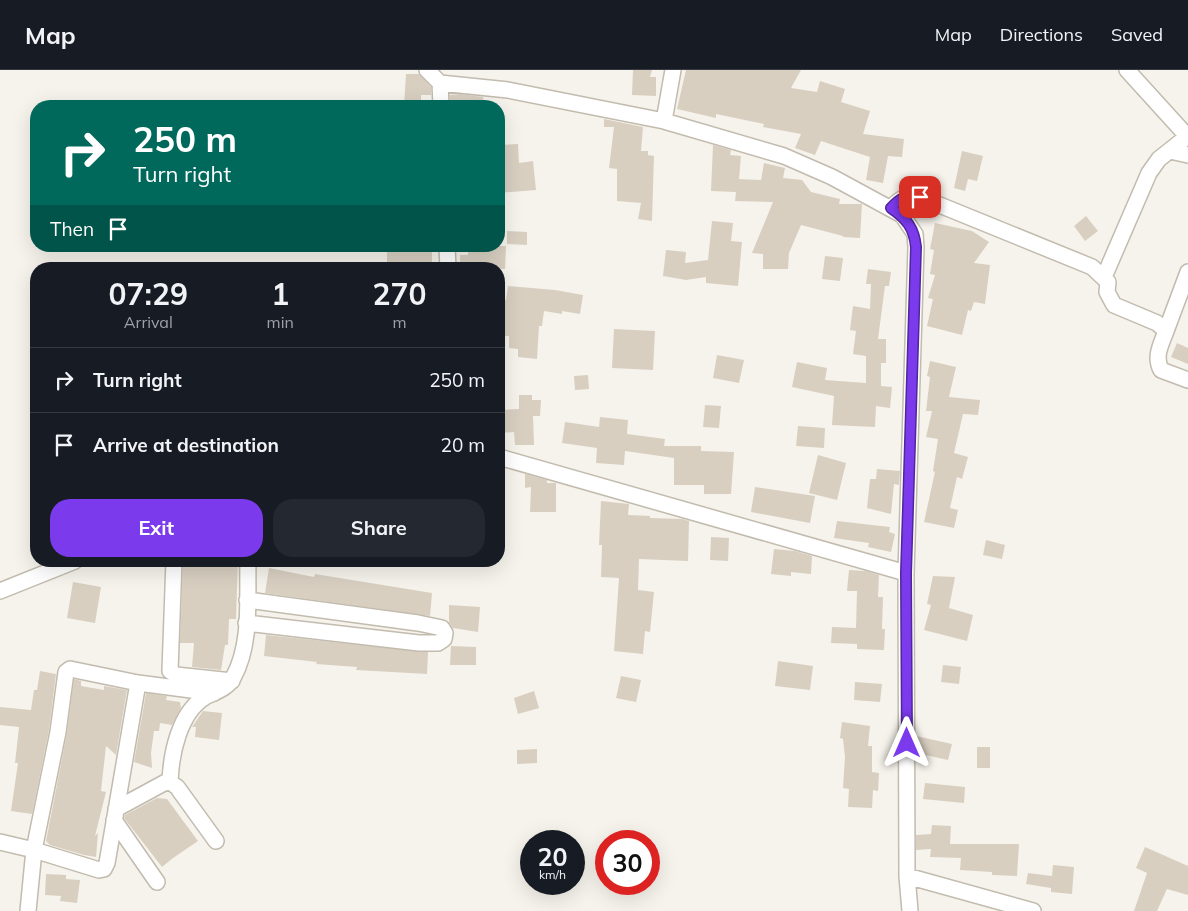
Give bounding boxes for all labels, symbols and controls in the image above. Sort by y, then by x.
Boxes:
text: Map [25,20,76,50]
text: Map [935,23,972,46]
text: Directions [1000,23,1083,46]
text: Saved [1111,23,1163,46]
text: 250 m [133,117,237,161]
icon: right [50,120,115,185]
text: Turn right [133,160,231,188]
pin [899,176,941,218]
icon: arrive [906,183,934,211]
icon: arrive [104,215,132,243]
text: Then [50,217,94,241]
text: 07:29 [109,275,188,313]
text: 1 [271,275,289,313]
text: 270 [372,275,426,313]
text: Arrival [124,312,173,332]
text: min [267,312,294,332]
text: m [392,312,406,332]
icon: right [50,366,78,394]
text: Turn right [93,368,182,392]
text: 250 m [429,368,485,392]
icon: arrive [50,431,78,459]
text: Arrive at destination [93,433,279,457]
text: 20 m [441,433,485,457]
button: Exit [50,499,263,557]
button: Share [273,499,485,557]
position arrow [880,716,932,768]
speed limit sign: 30 [595,830,660,895]
text: 20 [537,841,568,872]
text: km/h [539,867,566,882]

